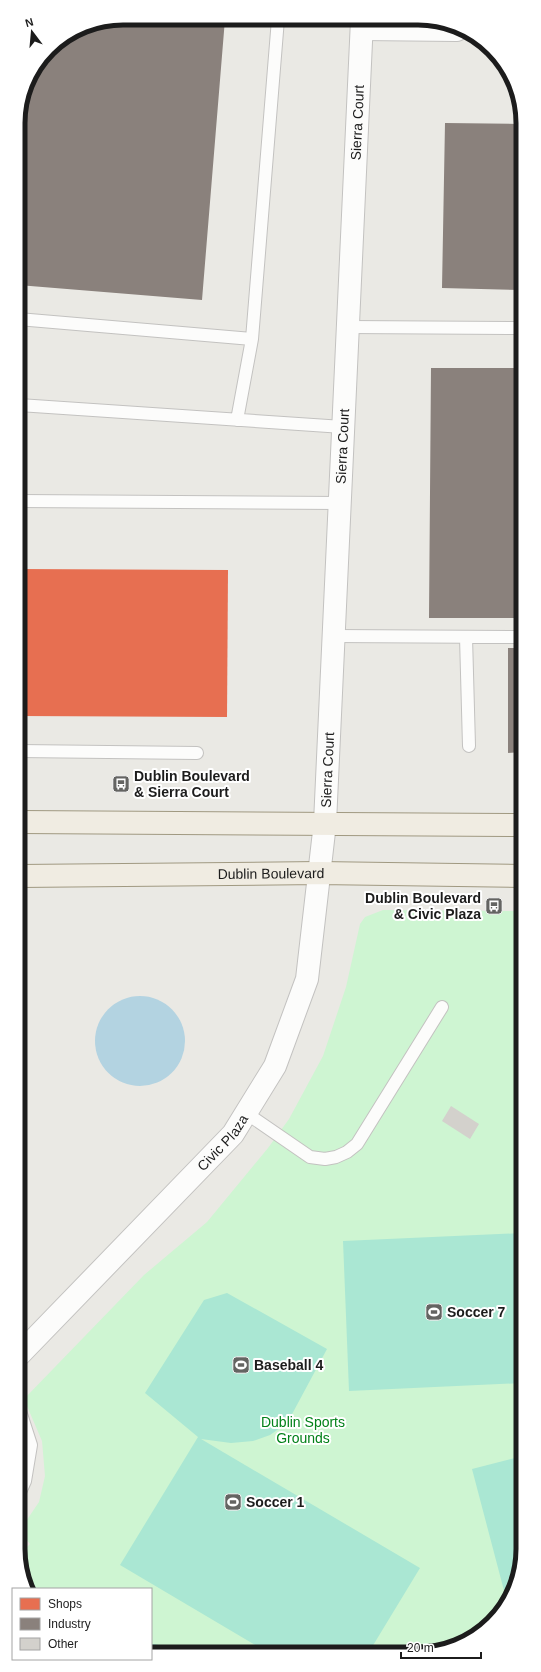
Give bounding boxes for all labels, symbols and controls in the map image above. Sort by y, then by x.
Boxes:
north arrow [12,12,52,52]
text: N [24,16,35,29]
street label: Sierra Court [348,84,367,161]
street label: Sierra Court [333,408,352,484]
street label: Sierra Court [318,732,337,808]
place label: Dublin Boulevard & Sierra Court [134,768,250,800]
bus stop icon: Dublin Boulevard & Sierra Court [111,774,131,794]
street label: Dublin Boulevard [218,865,324,882]
place label: Dublin Boulevard & Civic Plaza [365,890,481,922]
bus stop icon: Dublin Boulevard & Civic Plaza [484,896,504,916]
street label: Civic Plaza [194,1111,251,1174]
sports icon: Soccer 7 [424,1302,444,1322]
place label: Soccer 7 [447,1304,506,1320]
sports icon: Baseball 4 [231,1355,251,1375]
place label: Baseball 4 [254,1357,323,1373]
park label: Dublin Sports Grounds [261,1414,345,1446]
sports icon: Soccer 1 [223,1492,243,1512]
place label: Soccer 1 [246,1494,305,1510]
legend [12,1588,152,1660]
text: Shops [48,1597,82,1611]
text: Industry [48,1617,91,1631]
scale bar [401,1634,481,1660]
text: Other [48,1637,78,1651]
text: 20 m [407,1641,434,1655]

